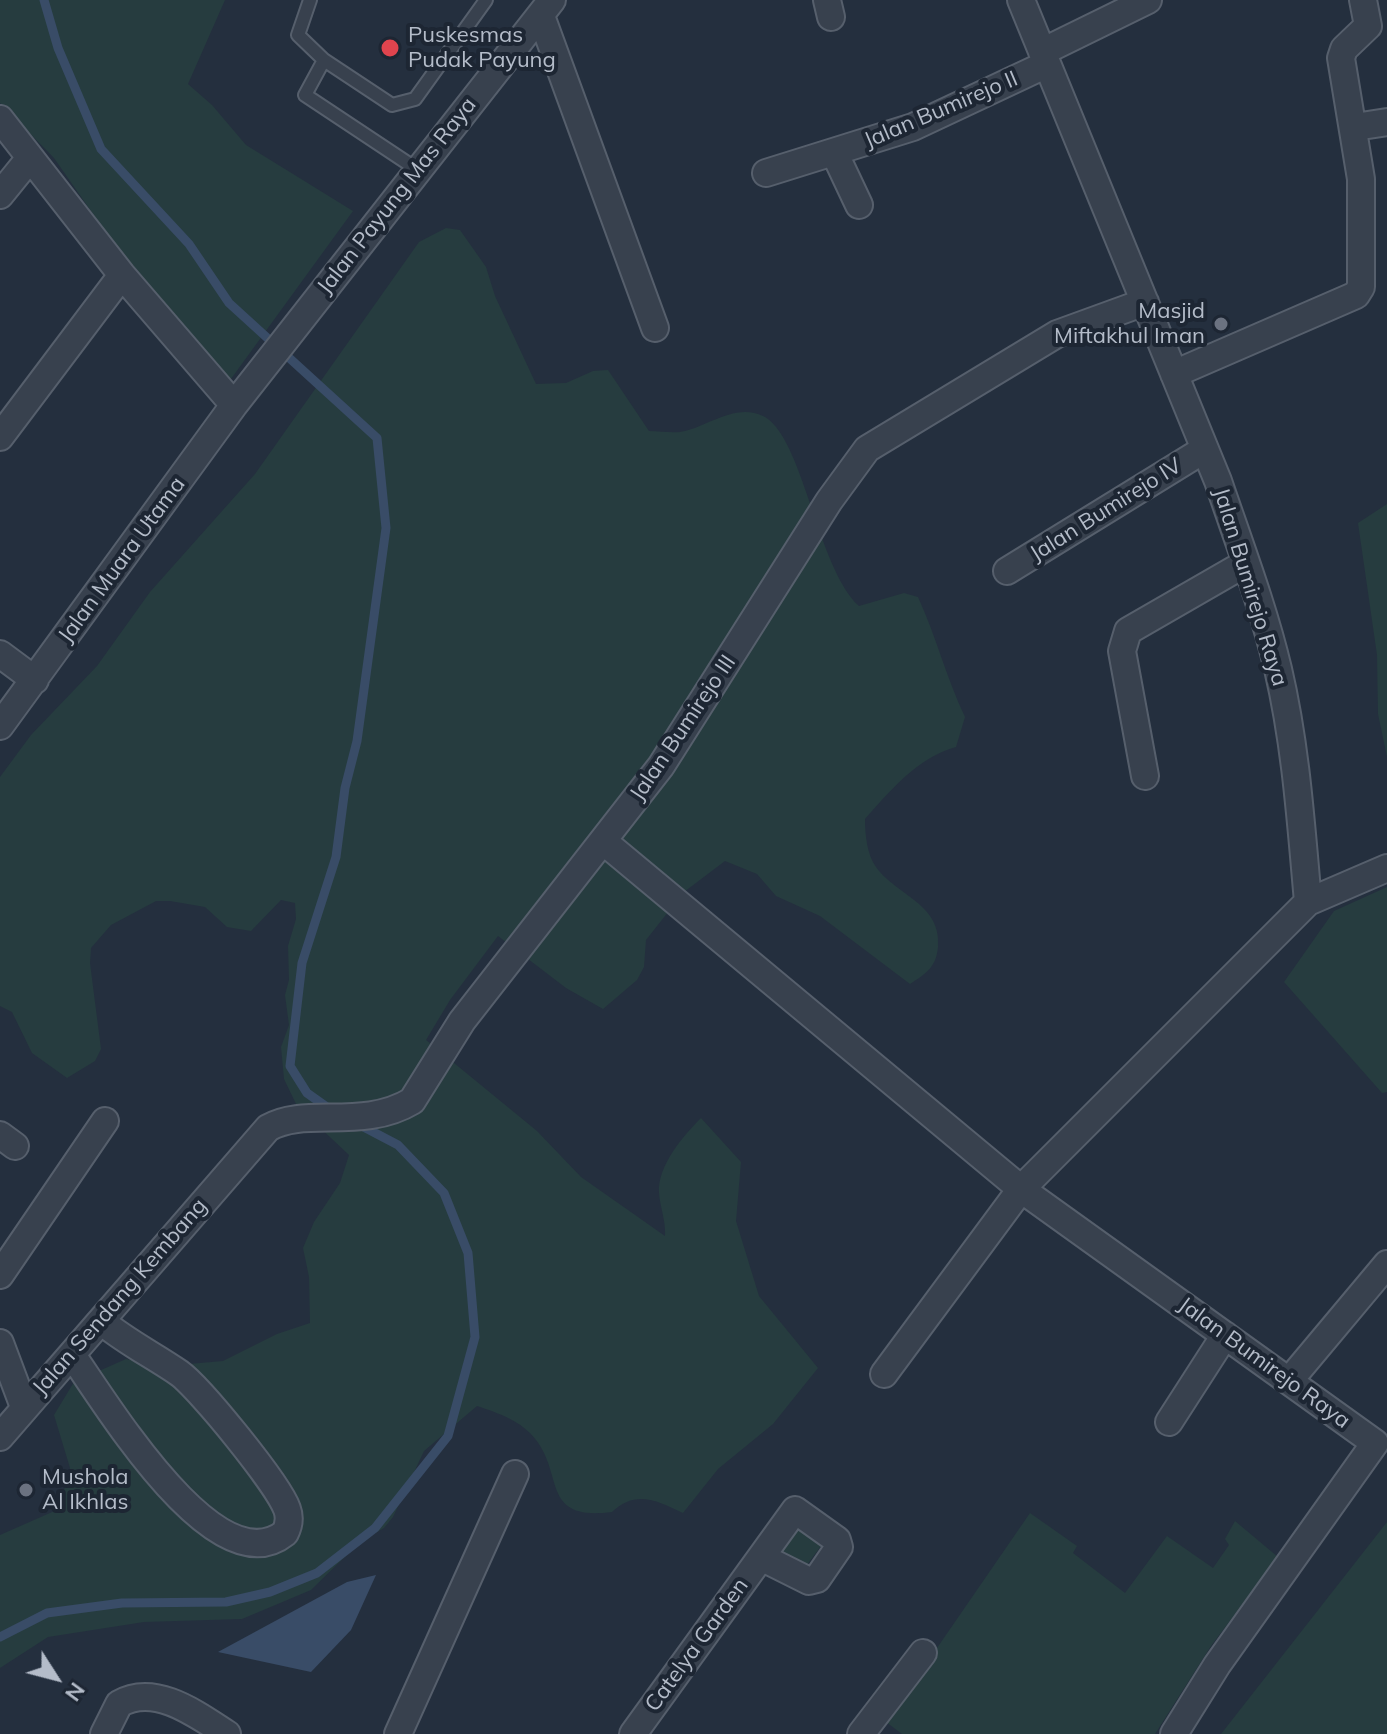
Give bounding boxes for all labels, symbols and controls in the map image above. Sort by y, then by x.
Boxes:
place label: Puskesmas Pudak Payung [408,22,556,74]
marker: Puskesmas Pudak Payung [379,37,401,59]
street label: Jalan Bumirejo II [860,66,1022,154]
street label: Jalan Payung Mas Raya [312,92,482,300]
place label: Masjid Miftakhul Iman [1054,298,1205,350]
marker: Masjid Miftakhul Iman [1212,315,1230,333]
street label: Jalan Bumirejo IV [1025,453,1187,567]
street label: Jalan Muara Utama [53,472,191,648]
street label: Jalan Bumirejo Raya [1207,485,1293,689]
street label: Jalan Bumirejo III [624,650,742,806]
street label: Jalan Sendang Kembang [27,1193,213,1401]
street label: Jalan Bumirejo Raya [1173,1292,1355,1434]
place label: Mushola Al Ikhlas [42,1464,128,1516]
marker: Mushola Al Ikhlas [17,1481,35,1499]
street label: Catelya Garden [640,1573,754,1717]
north arrow [16,1638,96,1718]
text: N [59,1677,92,1707]

